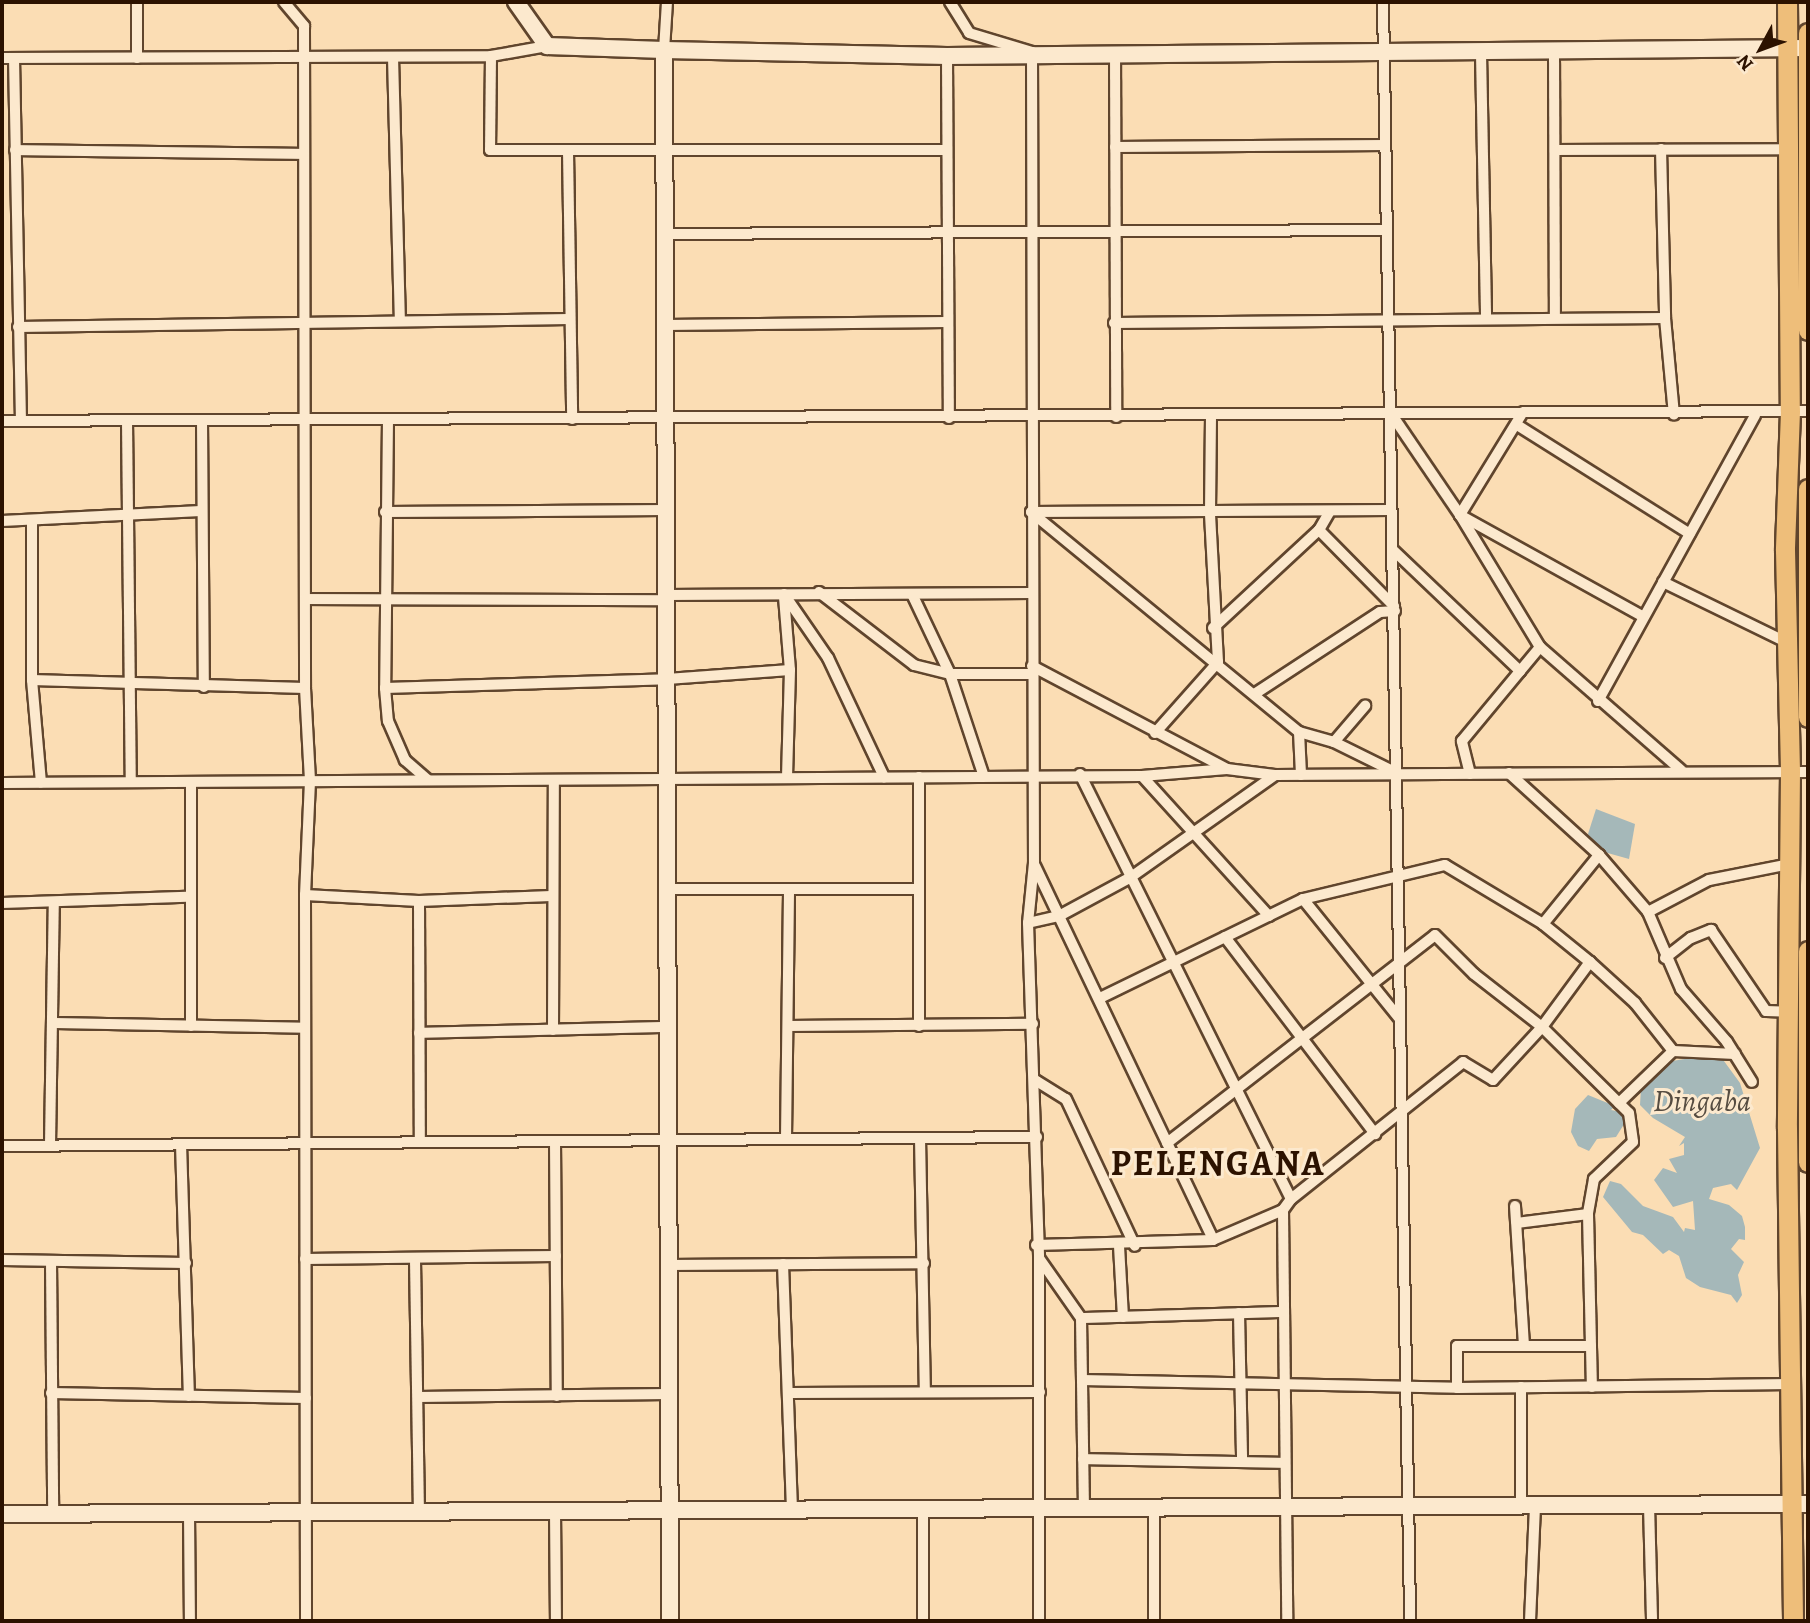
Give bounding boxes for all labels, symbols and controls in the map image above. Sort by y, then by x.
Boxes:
north arrow [1726,14,1796,84]
text: N [1731,49,1760,77]
water label: Dingaba [1653,1083,1751,1119]
district label: PELENGANA [1112,1142,1324,1184]

